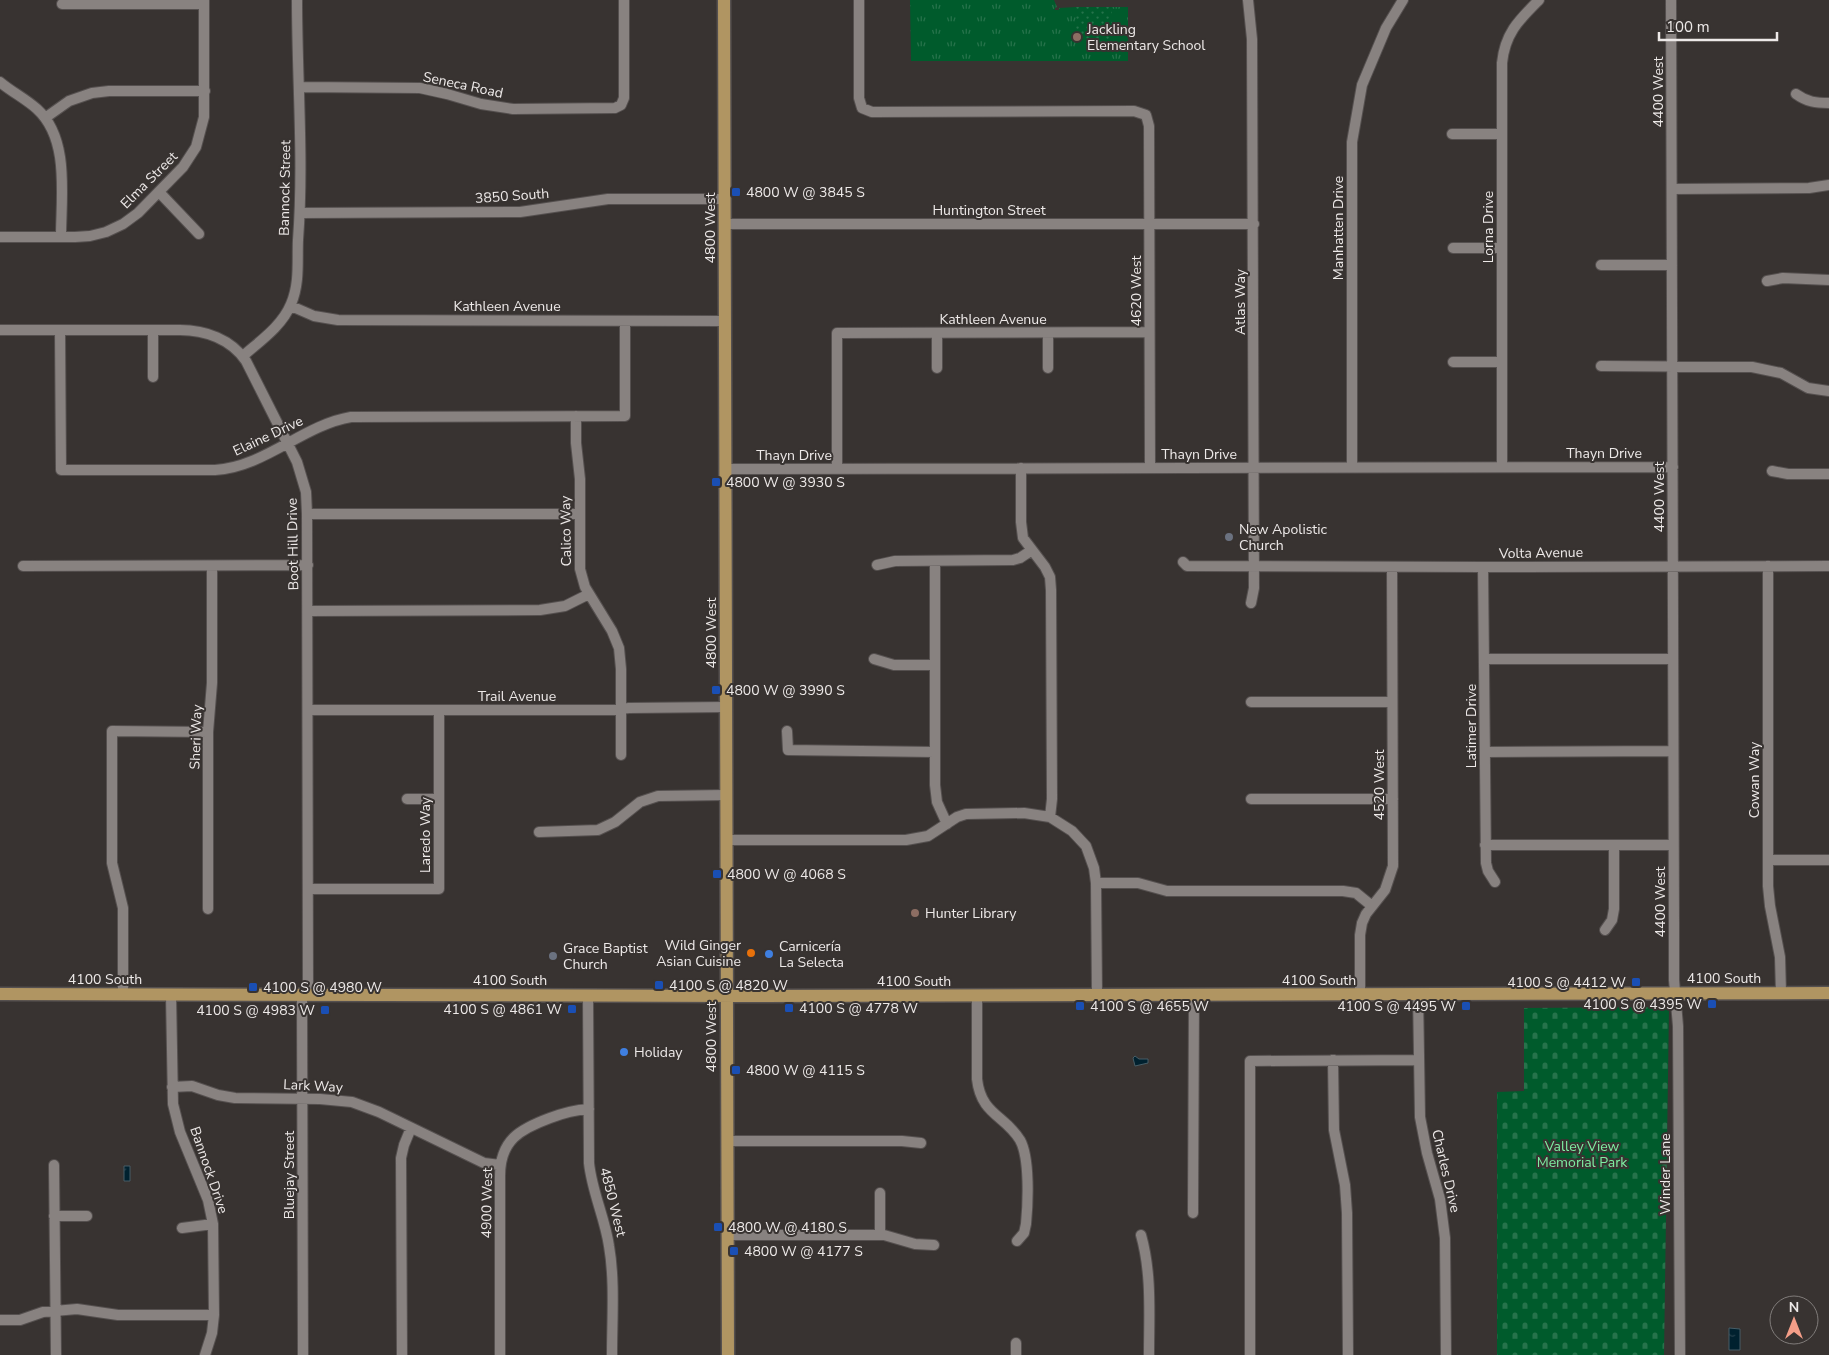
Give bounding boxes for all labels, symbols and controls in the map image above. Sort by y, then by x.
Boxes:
scale bar [1659,10,1776,42]
text: 100 m [1666,17,1710,37]
place label: Jackling Elementary School [1086,20,1206,55]
marker: Jackling Elementary School [1071,31,1083,43]
street label: 4400 West [1649,57,1668,127]
street label: Seneca Road [421,67,505,103]
street label: Bannock Street [275,140,295,236]
street label: Elma Street [116,147,182,213]
street label: Manhatten Drive [1329,176,1348,280]
place label: 4800 W @ 3845 S [746,183,865,202]
street label: 3850 South [474,184,550,208]
marker: 4800 W @ 3845 S [730,186,742,198]
street label: Lorna Drive [1479,191,1498,263]
street label: 4800 West [701,193,720,263]
street label: Huntington Street [932,201,1046,220]
street label: 4620 West [1127,256,1146,326]
street label: Atlas Way [1231,268,1250,335]
street label: Kathleen Avenue [453,297,561,316]
street label: Kathleen Avenue [939,310,1047,329]
street label: Elaine Drive [230,412,306,460]
street label: Thayn Drive [1566,444,1642,463]
street label: Thayn Drive [1161,445,1237,464]
street label: Thayn Drive [756,446,832,465]
street label: 4400 West [1650,462,1669,532]
place label: 4800 W @ 3930 S [726,473,845,492]
marker: 4800 W @ 3930 S [710,476,722,488]
street label: Calico Way [556,495,576,567]
street label: Boot Hill Drive [283,498,303,590]
place label: New Apolistic Church [1239,520,1327,555]
marker: New Apolistic Church [1223,531,1235,543]
street label: Volta Avenue [1498,543,1583,563]
street label: 4800 West [702,598,721,668]
place label: 4800 W @ 3990 S [726,681,845,700]
marker: 4800 W @ 3990 S [710,684,722,696]
street label: Latimer Drive [1462,684,1481,768]
street label: Trail Avenue [478,687,556,706]
street label: Sheri Way [185,703,207,770]
street label: Cowan Way [1745,741,1764,818]
street label: 4520 West [1370,750,1389,820]
street label: Laredo Way [416,796,435,873]
place label: 4800 W @ 4068 S [727,865,846,884]
street label: 4400 West [1651,867,1670,937]
marker: 4800 W @ 4068 S [711,868,723,880]
place label: Hunter Library [925,904,1017,923]
marker: Hunter Library [909,907,921,919]
place label: Wild Ginger Asian Cuisine [656,936,741,971]
place label: Carnicería La Selecta [779,937,844,972]
place label: Grace Baptist Church [563,939,648,974]
marker: Wild Ginger Asian Cuisine [745,947,757,959]
marker: Carnicería La Selecta [763,948,775,960]
marker: Grace Baptist Church [547,950,559,962]
street label: 4100 South [1687,969,1761,988]
street label: 4100 South [68,970,142,989]
street label: 4100 South [473,971,547,990]
street label: 4100 South [1282,971,1356,990]
street label: 4100 South [877,972,951,991]
place label: 4100 S @ 4412 W [1507,973,1627,992]
place label: 4100 S @ 4820 W [669,976,788,995]
marker: 4100 S @ 4412 W [1630,976,1642,988]
place label: 4100 S @ 4980 W [263,978,382,997]
marker: 4100 S @ 4820 W [653,979,665,991]
marker: 4100 S @ 4980 W [247,981,259,993]
place label: 4100 S @ 4395 W [1583,995,1703,1014]
place label: 4100 S @ 4655 W [1090,997,1209,1016]
place label: 4100 S @ 4495 W [1337,997,1457,1016]
marker: 4100 S @ 4395 W [1706,998,1718,1010]
place label: 4100 S @ 4778 W [799,999,918,1018]
place label: 4100 S @ 4861 W [443,1000,563,1019]
marker: 4100 S @ 4655 W [1074,1000,1086,1012]
marker: 4100 S @ 4495 W [1460,1000,1472,1012]
place label: 4100 S @ 4983 W [196,1001,316,1020]
street label: 4800 West [702,1002,721,1072]
marker: 4100 S @ 4778 W [783,1002,795,1014]
marker: 4100 S @ 4861 W [566,1003,578,1015]
marker: 4100 S @ 4983 W [319,1004,331,1016]
place label: Holiday [634,1043,683,1062]
marker: Holiday [618,1046,630,1058]
place label: 4800 W @ 4115 S [746,1061,865,1080]
marker: 4800 W @ 4115 S [730,1064,742,1076]
street label: Lark Way [283,1075,344,1097]
street label: Bannock Drive [185,1124,233,1216]
street label: Charles Drive [1427,1128,1465,1214]
street label: Bluejay Street [280,1131,299,1219]
street label: Winder Lane [1656,1133,1675,1215]
park label: Valley View Memorial Park [1537,1137,1628,1172]
street label: 4850 West [595,1165,631,1239]
street label: 4900 West [477,1167,497,1239]
place label: 4800 W @ 4180 S [728,1218,847,1237]
marker: 4800 W @ 4180 S [712,1221,724,1233]
place label: 4800 W @ 4177 S [744,1242,863,1261]
marker: 4800 W @ 4177 S [728,1245,740,1257]
north arrow [1769,1295,1819,1345]
text: N [1789,1298,1799,1317]

